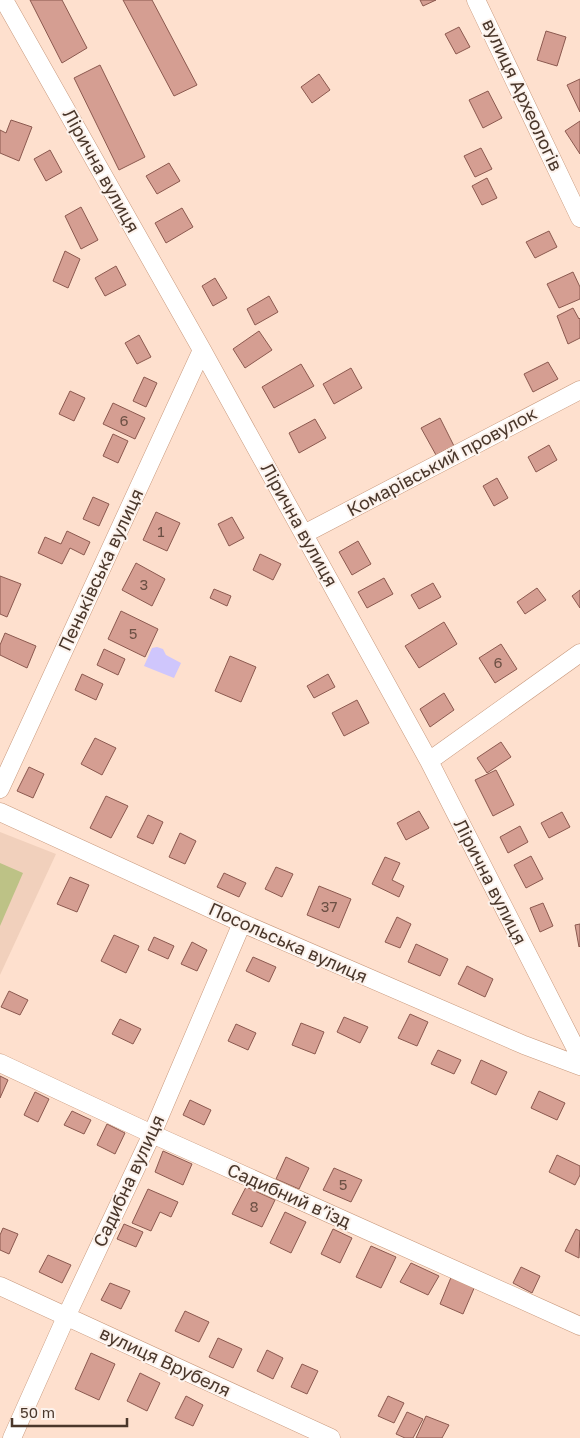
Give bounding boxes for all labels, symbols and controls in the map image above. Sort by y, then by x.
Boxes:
street label: вулиця Археологів [478,15,568,174]
street label: Лірична вулиця [59,105,145,236]
street label: Комарівський провулок [343,402,540,521]
house number: 6 [119,411,129,429]
street label: Лірична вулиця [257,459,343,590]
street label: Пеньківська вулиця [53,485,147,654]
house number: 1 [157,522,165,540]
house number: 3 [140,575,148,593]
house number: 5 [129,624,137,642]
house number: 6 [493,653,503,671]
street label: Лірична вулиця [450,815,532,948]
street label: Посольська вулиця [206,897,371,987]
house number: 37 [321,897,337,915]
street label: Садибна вулиця [88,1111,168,1250]
street label: Садибний в’їзд [224,1158,355,1232]
house number: 5 [339,1175,347,1193]
house number: 8 [249,1197,259,1215]
street label: вулиця Врубеля [97,1321,234,1401]
scale bar [12,1396,128,1428]
text: 50 m [20,1403,55,1421]

